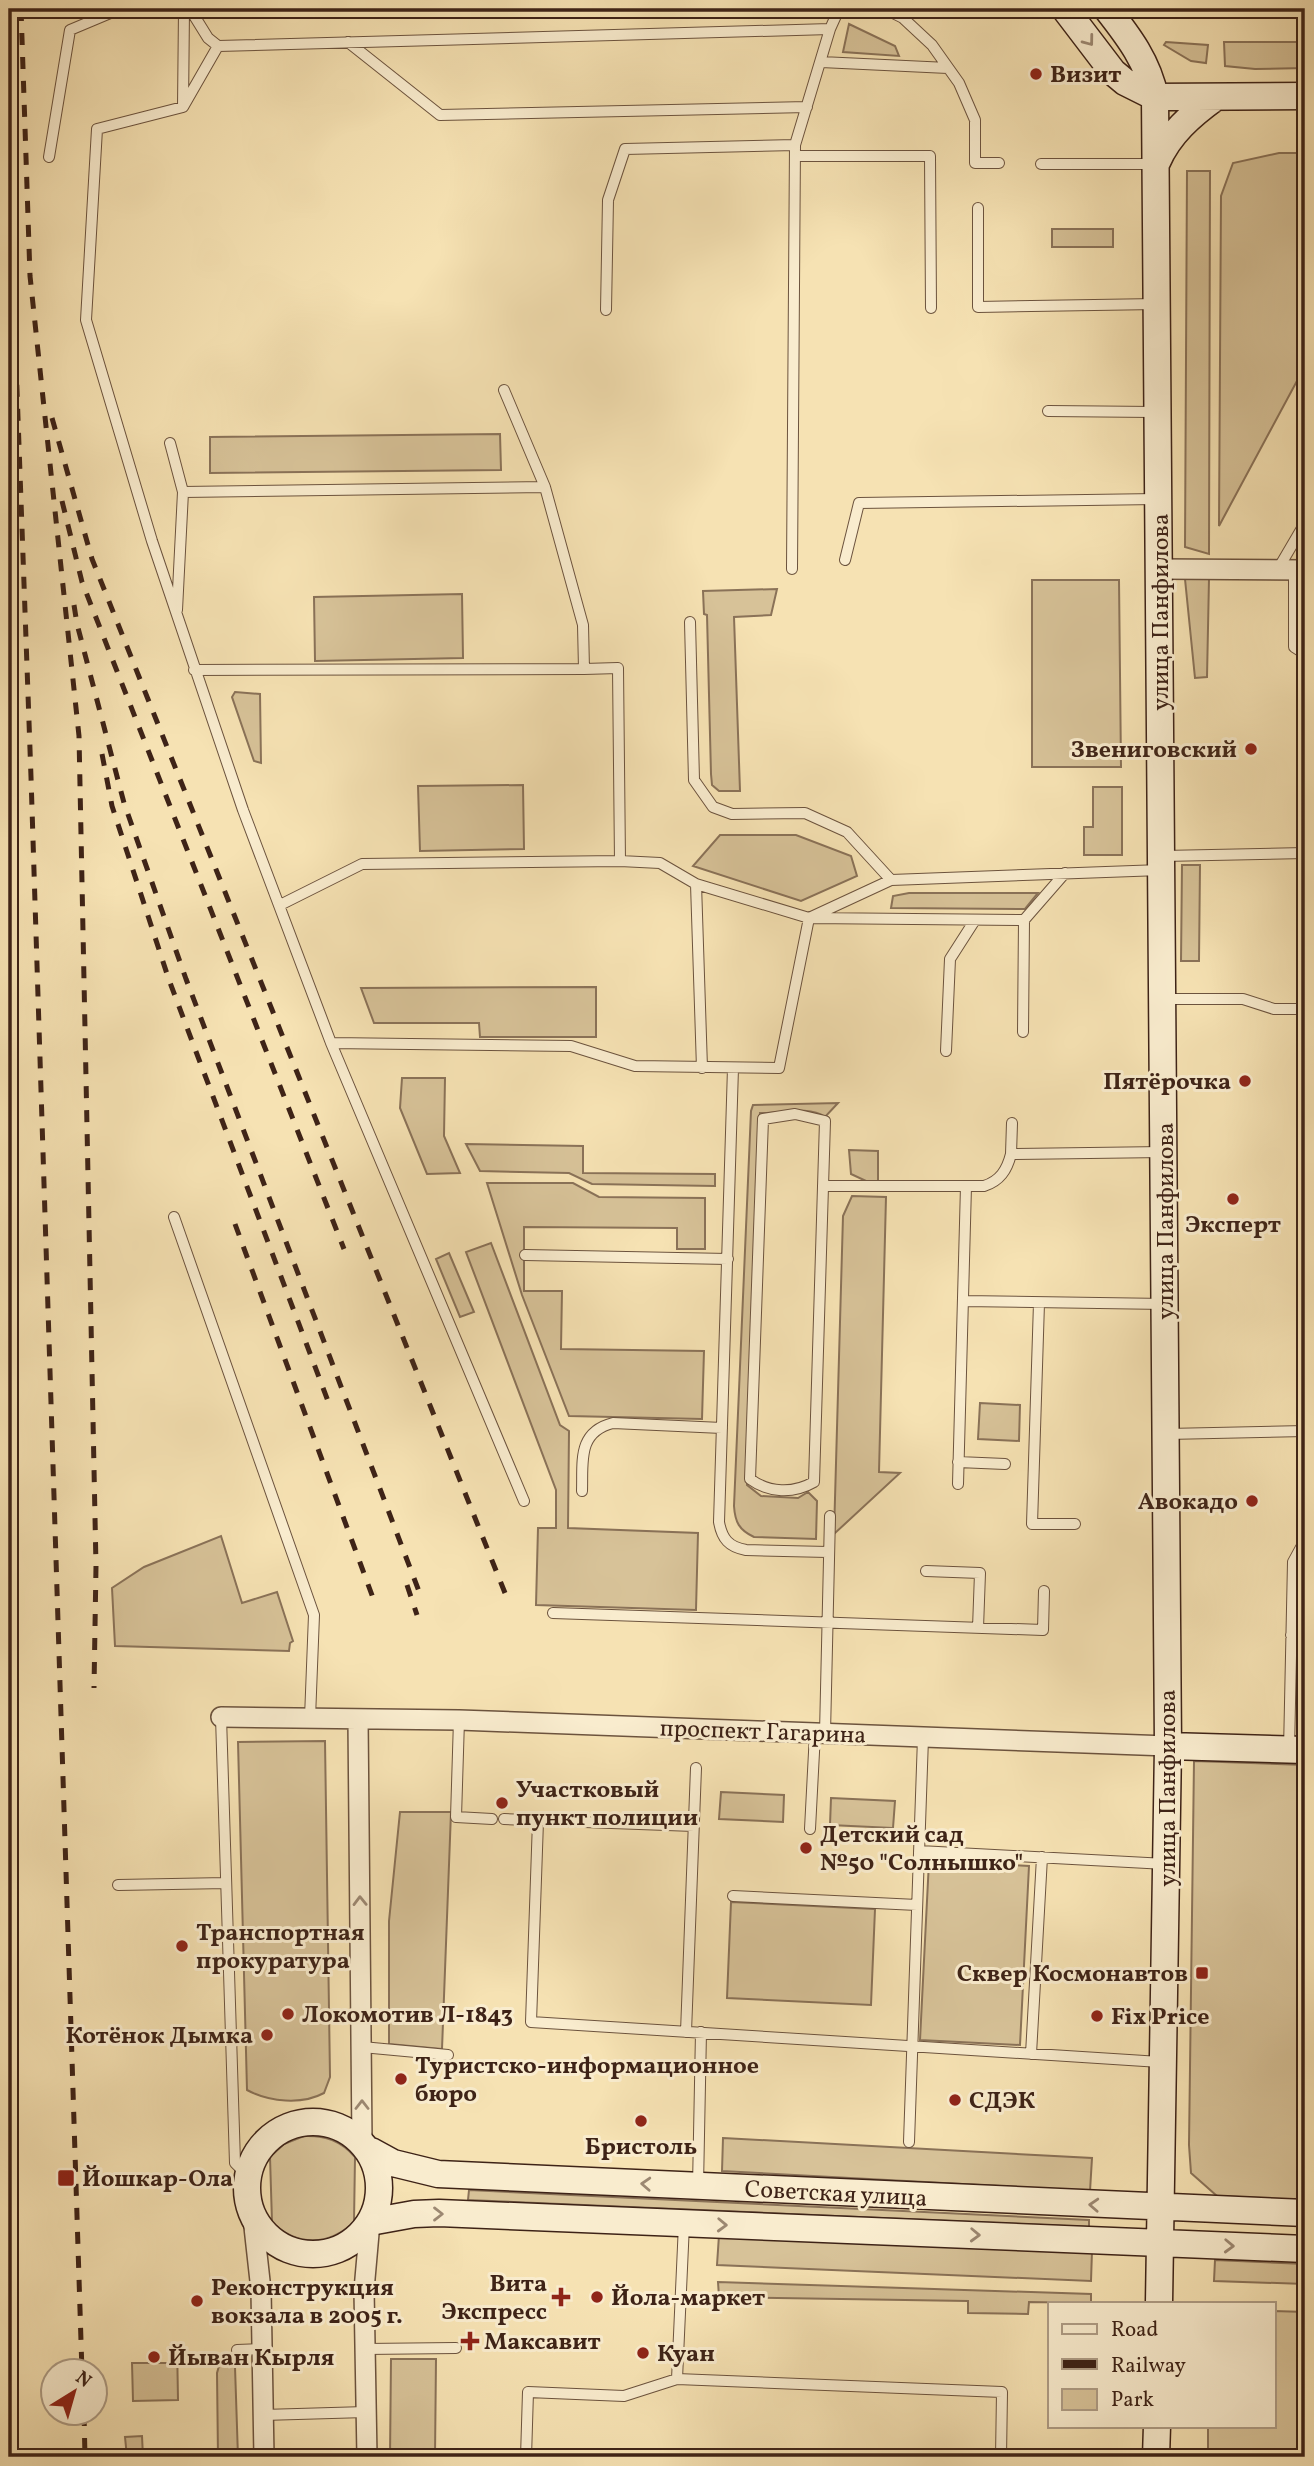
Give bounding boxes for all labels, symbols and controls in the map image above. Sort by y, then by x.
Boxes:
one-way arrow [1081,33,1094,45]
place label: Визит [1050,59,1122,93]
marker: Визит [1028,66,1044,82]
street label: улица Панфилова [1145,513,1179,711]
place label: Звениговский [1071,734,1237,768]
marker: Звениговский [1243,741,1259,757]
place label: Пятёрочка [1103,1066,1231,1100]
marker: Пятёрочка [1237,1073,1253,1089]
street label: улица Панфилова [1150,1122,1184,1320]
marker: Эксперт [1225,1191,1241,1207]
place label: Эксперт [1185,1209,1281,1243]
place label: Авокадо [1138,1486,1238,1520]
marker: Авокадо [1244,1493,1260,1509]
street label: улица Панфилова [1152,1689,1186,1887]
street label: проспект Гагарина [659,1712,867,1754]
place label: Участковый пункт полиции [516,1774,698,1836]
marker: Участковый пункт полиции [494,1795,510,1811]
place label: Детский сад №50 "Солнышко" [820,1819,1023,1881]
marker: Детский сад №50 "Солнышко" [798,1840,814,1856]
one-way arrow [352,1895,368,1906]
place label: Транспортная прокуратура [196,1917,365,1979]
marker: Транспортная прокуратура [174,1938,190,1954]
place label: Сквер Космонавтов [957,1958,1188,1992]
marker: Сквер Космонавтов [1194,1965,1210,1981]
place label: Локомотив Л-1843 [302,1999,513,2033]
place label: Fix Price [1111,2001,1209,2035]
marker: Локомотив Л-1843 [280,2006,296,2022]
marker: Fix Price [1089,2008,1105,2024]
place label: Котёнок Дымка [65,2020,253,2054]
marker: Котёнок Дымка [259,2027,275,2043]
place label: Туристско-информационное бюро [415,2050,759,2112]
marker: Туристско-информационное бюро [393,2071,409,2087]
place label: СДЭК [969,2085,1036,2119]
marker: СДЭК [947,2092,963,2108]
one-way arrow [354,2099,370,2109]
marker: Бристоль [633,2113,649,2129]
place label: Бристоль [585,2131,697,2165]
place label: Йошкар-Ола [82,2163,233,2197]
marker: Йошкар-Ола [56,2168,76,2188]
street label: Советская улица [744,2173,928,2217]
one-way arrow [641,2177,652,2192]
one-way arrow [1088,2197,1099,2212]
one-way arrow [433,2206,443,2222]
one-way arrow [717,2218,728,2233]
one-way arrow [970,2228,981,2243]
one-way arrow [1224,2239,1235,2254]
place label: Вита Экспресс [441,2268,547,2330]
place label: Реконструкция вокзала в 2005 г. [211,2272,403,2334]
place label: Йола-маркет [611,2282,765,2316]
marker: Вита Экспресс [553,2289,569,2305]
marker: Йола-маркет [589,2289,605,2305]
marker: Реконструкция вокзала в 2005 г. [189,2293,205,2309]
legend [1048,2302,1276,2428]
text: Road [1111,2316,1158,2345]
place label: Максавит [484,2326,601,2360]
marker: Максавит [462,2333,478,2349]
place label: Куан [657,2338,715,2372]
place label: Йыван Кырля [168,2342,334,2376]
marker: Куан [635,2345,651,2361]
marker: Йыван Кырля [146,2349,162,2365]
text: Railway [1111,2352,1187,2381]
north arrow [38,2358,108,2428]
text: N [70,2365,97,2395]
text: Park [1111,2386,1154,2415]

